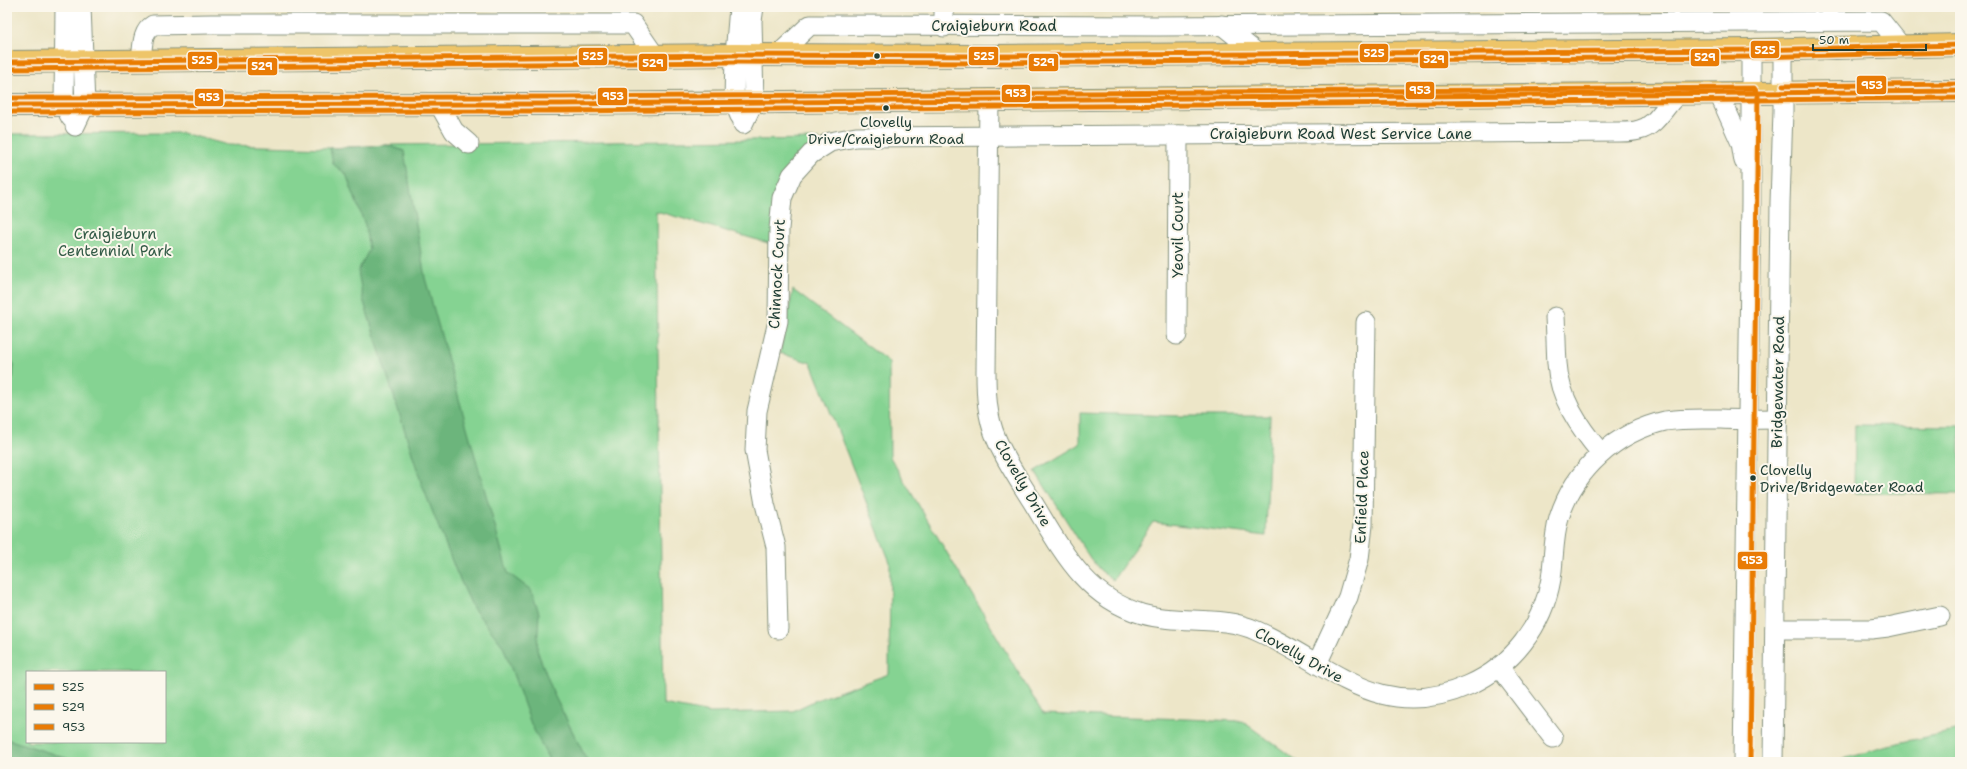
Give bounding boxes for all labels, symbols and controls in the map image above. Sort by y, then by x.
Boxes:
street label: Craigieburn Road [931,16,1057,36]
scale bar [1813,26,1926,52]
text: 50 m [1819,32,1849,48]
line badge: 525 [1750,40,1780,59]
line badge: 525 [1359,43,1389,63]
text: 525 [1754,43,1776,58]
line badge: 525 [968,46,999,66]
text: 525 [1363,46,1385,61]
line badge: 525 [578,47,608,66]
line badge: 529 [1690,48,1720,67]
text: 525 [582,49,604,64]
text: 525 [973,49,995,64]
line badge: 529 [1419,50,1449,69]
text: 529 [1694,50,1716,65]
line badge: 525 [187,51,218,70]
unlabelled marker [872,51,882,61]
text: 529 [1423,52,1445,67]
text: 525 [191,53,213,68]
line badge: 529 [638,53,668,72]
line badge: 529 [1028,53,1059,72]
text: 529 [1033,55,1055,70]
text: 529 [642,56,664,71]
line badge: 529 [247,57,278,76]
text: 529 [251,59,273,74]
line badge: 953 [1856,75,1887,95]
text: 953 [1861,78,1883,93]
line badge: 953 [1405,81,1435,100]
text: 953 [1409,83,1431,98]
line badge: 953 [1001,84,1031,103]
text: 953 [1005,86,1027,101]
line badge: 953 [597,87,628,106]
line badge: 953 [194,88,224,107]
text: 953 [602,89,624,104]
text: 953 [198,90,220,105]
marker: Clovelly Drive/Craigieburn Road [881,103,891,113]
place label: Clovelly Drive/Craigieburn Road [808,113,964,148]
street label: Craigieburn Road West Service Lane [1210,124,1472,144]
street label: Yeovil Court [1168,192,1188,278]
street label: Chinnock Court [764,218,790,330]
park label: Craigieburn Centennial Park [58,224,172,261]
street label: Bridgewater Road [1767,315,1789,448]
street label: Clovelly Drive [990,436,1056,530]
street label: Enfield Place [1350,450,1374,544]
place label: Clovelly Drive/Bridgewater Road [1760,461,1924,496]
marker: Clovelly Drive/Bridgewater Road [1748,473,1758,483]
line badge: 953 [1737,551,1768,570]
text: 953 [1741,553,1763,568]
street label: Clovelly Drive [1251,623,1347,687]
legend [26,671,166,743]
text: 525 [62,679,84,695]
text: 529 [62,699,85,715]
text: 953 [62,719,85,735]

